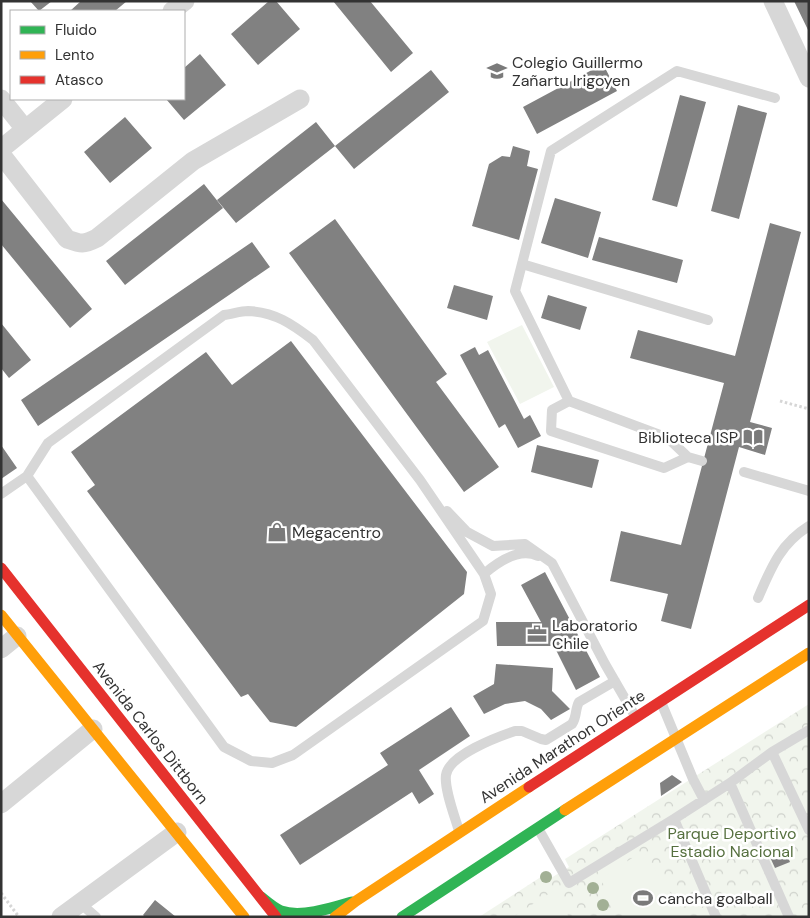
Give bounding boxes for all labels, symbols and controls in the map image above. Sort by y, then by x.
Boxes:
legend [10,10,185,100]
text: Fluido [55,20,97,40]
text: Lento [55,45,94,65]
place label: Colegio Guillermo Zañartu Irigoyen [512,52,643,91]
school or university icon: Colegio Guillermo Zañartu Irigoyen [486,60,508,82]
text: Atasco [55,70,103,90]
library icon: Biblioteca ISP [742,426,764,448]
place label: Biblioteca ISP [638,427,738,448]
shop icon: Megacentro [266,521,288,543]
place label: Megacentro [292,522,381,543]
place label: Laboratorio Chile [552,615,638,654]
office icon: Laboratorio Chile [526,623,548,645]
street label: Avenida Carlos Dittborn [88,656,213,808]
street label: Avenida Marathon Oriente [475,685,649,808]
park label: Parque Deportivo Estadio Nacional [668,823,796,862]
sports icon: cancha goalball [632,887,654,909]
place label: cancha goalball [658,888,773,909]

